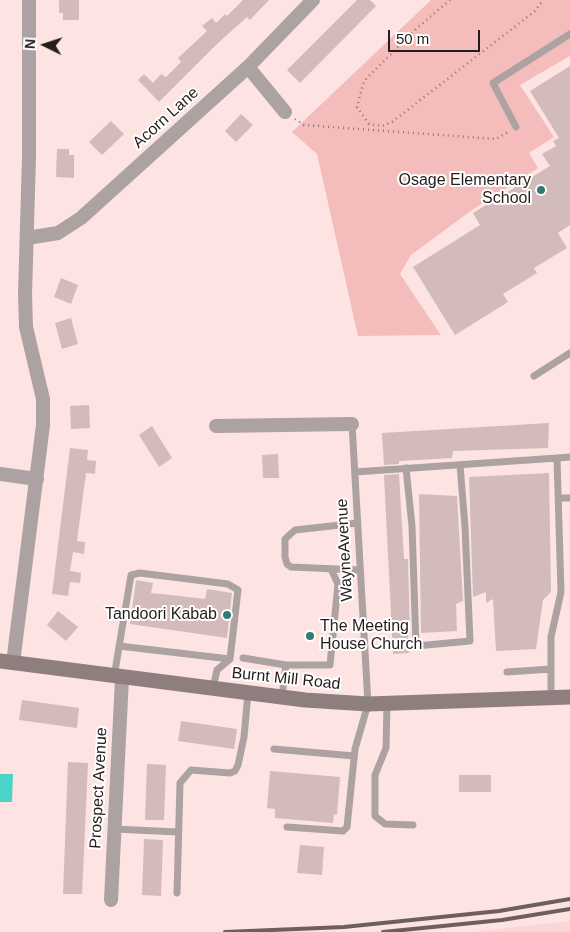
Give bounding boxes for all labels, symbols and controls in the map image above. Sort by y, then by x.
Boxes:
north arrow [20,20,70,70]
scale bar [390,20,482,52]
text: 50 m [396,30,429,47]
text: N [22,38,38,50]
street label: Acorn Lane [129,83,203,153]
place label: Osage Elementary School [398,171,531,209]
marker: Osage Elementary School [535,184,547,196]
street label: WayneAvenue [333,498,357,602]
place label: Tandoori Kabab [105,605,217,625]
marker: Tandoori Kabab [221,609,233,621]
place label: The Meeting House Church [320,617,422,655]
marker: The Meeting House Church [304,630,316,642]
street label: Burnt Mill Road [231,664,341,694]
street label: Prospect Avenue [86,727,112,849]

